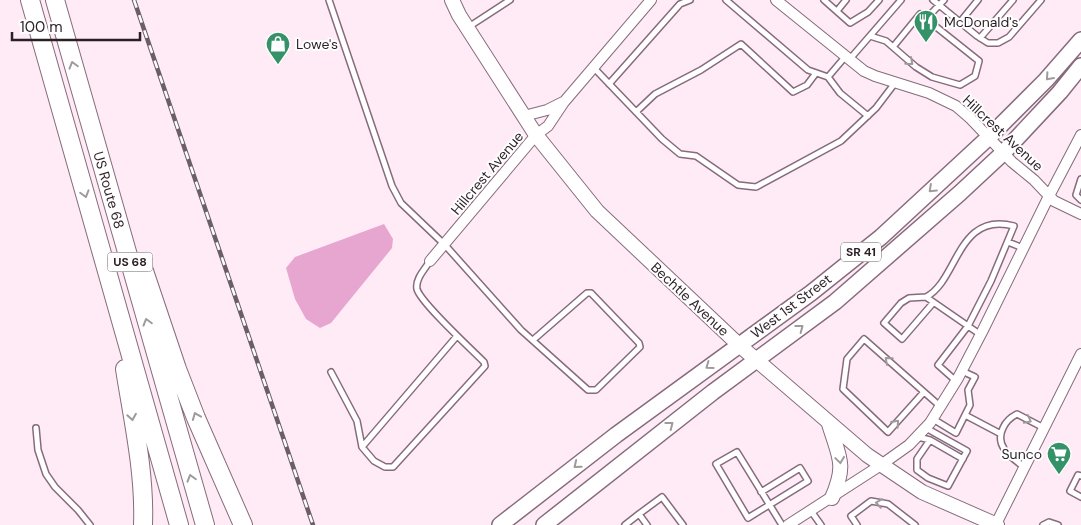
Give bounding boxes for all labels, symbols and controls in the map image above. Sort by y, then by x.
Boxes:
restaurant icon: McDonald's [913,9,939,43]
scale bar [12,10,140,42]
place label: McDonald's [944,13,1019,31]
text: 100 m [20,17,63,37]
shop icon: Lowe's [265,31,291,65]
place label: Lowe's [296,35,338,53]
one-way arrow [904,56,913,64]
one-way arrow [69,61,79,69]
one-way arrow [1046,71,1055,80]
street label: Hillcrest Avenue [959,91,1047,175]
street label: Hillcrest Avenue [447,128,527,218]
street label: US Route 68 [89,149,129,231]
one-way arrow [928,183,937,192]
one-way arrow [79,189,89,198]
road number: SR 41 [841,242,881,262]
road number: US 68 [108,252,152,272]
street label: Bechtle Avenue [647,258,733,340]
street label: West 1st Street [747,270,835,342]
one-way arrow [142,318,152,326]
one-way arrow [794,325,804,334]
one-way arrow [884,357,893,366]
one-way arrow [705,360,715,369]
one-way arrow [127,412,137,421]
one-way arrow [191,412,202,421]
one-way arrow [1023,414,1032,424]
one-way arrow [890,420,899,429]
one-way arrow [664,422,673,430]
supermarket icon: Sunco [1046,441,1072,475]
place label: Sunco [1002,445,1042,463]
one-way arrow [834,457,845,465]
one-way arrow [574,460,583,469]
one-way arrow [187,475,197,483]
one-way arrow [874,498,882,509]

